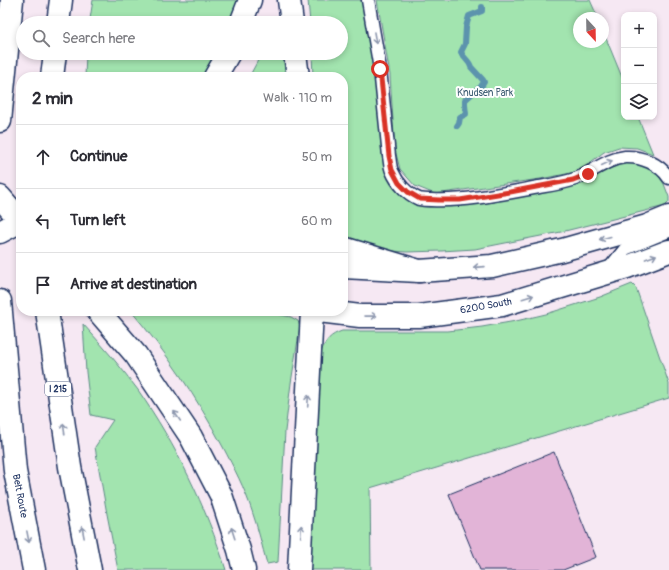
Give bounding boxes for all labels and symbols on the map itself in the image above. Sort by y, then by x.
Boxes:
north arrow [573,12,609,48]
one-way arrow [371,32,379,45]
route start [371,60,389,78]
park label: Knudsen Park [457,87,514,99]
one-way arrow [601,159,613,166]
route end [579,165,597,183]
one-way arrow [599,235,612,242]
one-way arrow [645,253,657,261]
one-way arrow [473,263,486,270]
one-way arrow [521,293,534,300]
street label: 6200 South [459,296,513,316]
one-way arrow [364,312,377,320]
road number: I 215 [45,382,71,396]
one-way arrow [304,395,311,408]
one-way arrow [173,411,181,422]
one-way arrow [60,423,68,436]
street label: Belt Route [10,473,30,519]
one-way arrow [298,525,305,538]
one-way arrow [78,526,86,539]
one-way arrow [229,526,236,539]
one-way arrow [24,530,32,543]

